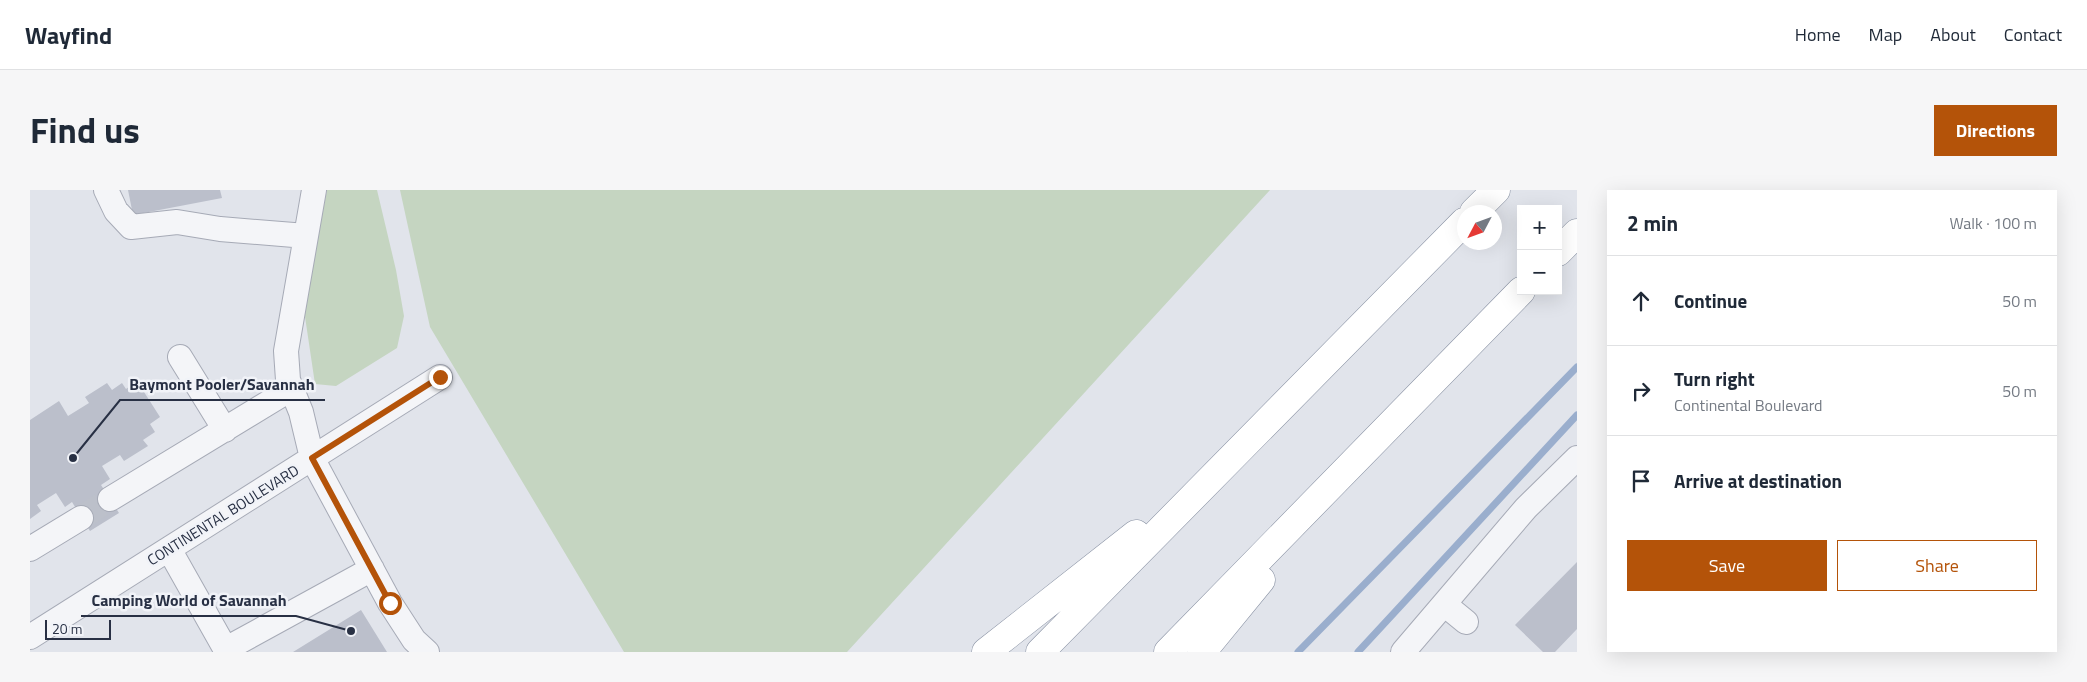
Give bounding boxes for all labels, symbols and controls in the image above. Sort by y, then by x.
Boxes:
text: Wayfind [25,17,112,53]
text: Home [1795,21,1841,48]
text: Map [1869,21,1902,48]
text: About [1930,21,1976,48]
text: Contact [2004,21,2062,48]
text: Find us [30,103,140,157]
button: Directions [1934,105,2057,156]
north arrow [1457,205,1502,250]
map controls [1517,205,1562,295]
button: + [1517,205,1562,250]
text: 2 min [1627,207,1678,239]
text: Walk · 100 m [1949,211,2037,235]
button: − [1517,250,1562,295]
text: Continue [1674,286,1747,315]
icon: ahead [1627,287,1655,315]
text: 50 m [2002,289,2037,313]
text: Turn right [1674,364,1755,393]
route end [429,366,452,389]
callout: Baymont Pooler/Savannah [120,369,325,400]
text: Baymont Pooler/Savannah [129,372,315,396]
icon: right [1627,377,1655,405]
text: 50 m [2002,379,2037,403]
text: Continental Boulevard [1674,393,1823,417]
street label: CONTINENTAL BOULEVARD [143,459,303,571]
text: Arrive at destination [1674,466,1842,495]
icon: arrive [1627,467,1655,495]
button: Save [1627,540,1827,591]
button: Share [1837,540,2037,591]
callout: Camping World of Savannah [81,585,296,616]
text: Camping World of Savannah [92,588,287,612]
route start [379,592,402,615]
scale bar [45,617,111,640]
text: 20 m [52,618,82,639]

